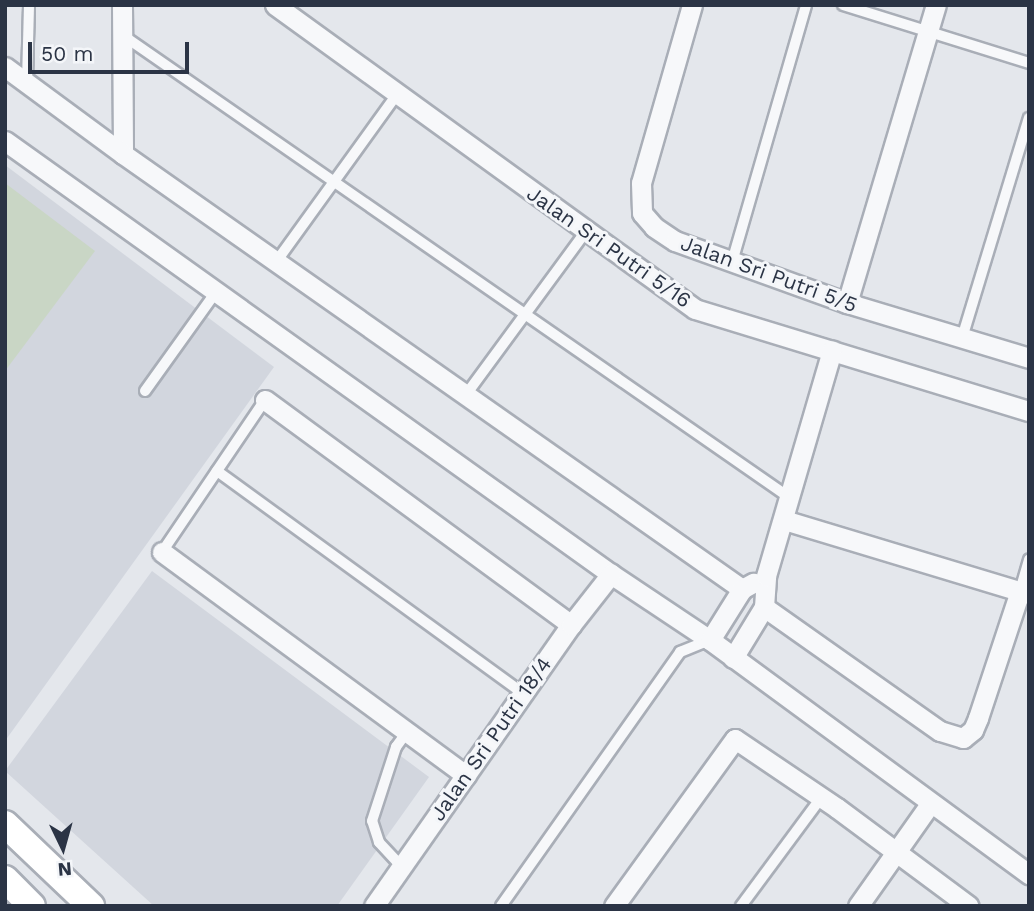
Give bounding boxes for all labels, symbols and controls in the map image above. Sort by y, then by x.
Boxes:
scale bar [32,28,192,72]
text: 50 m [41,41,93,66]
street label: Jalan Sri Putri 5/16 [522,181,696,313]
street label: Jalan Sri Putri 5/5 [677,230,861,318]
street label: Jalan Sri Putri 18/4 [425,652,557,826]
north arrow [28,813,98,883]
text: N [57,857,73,881]

